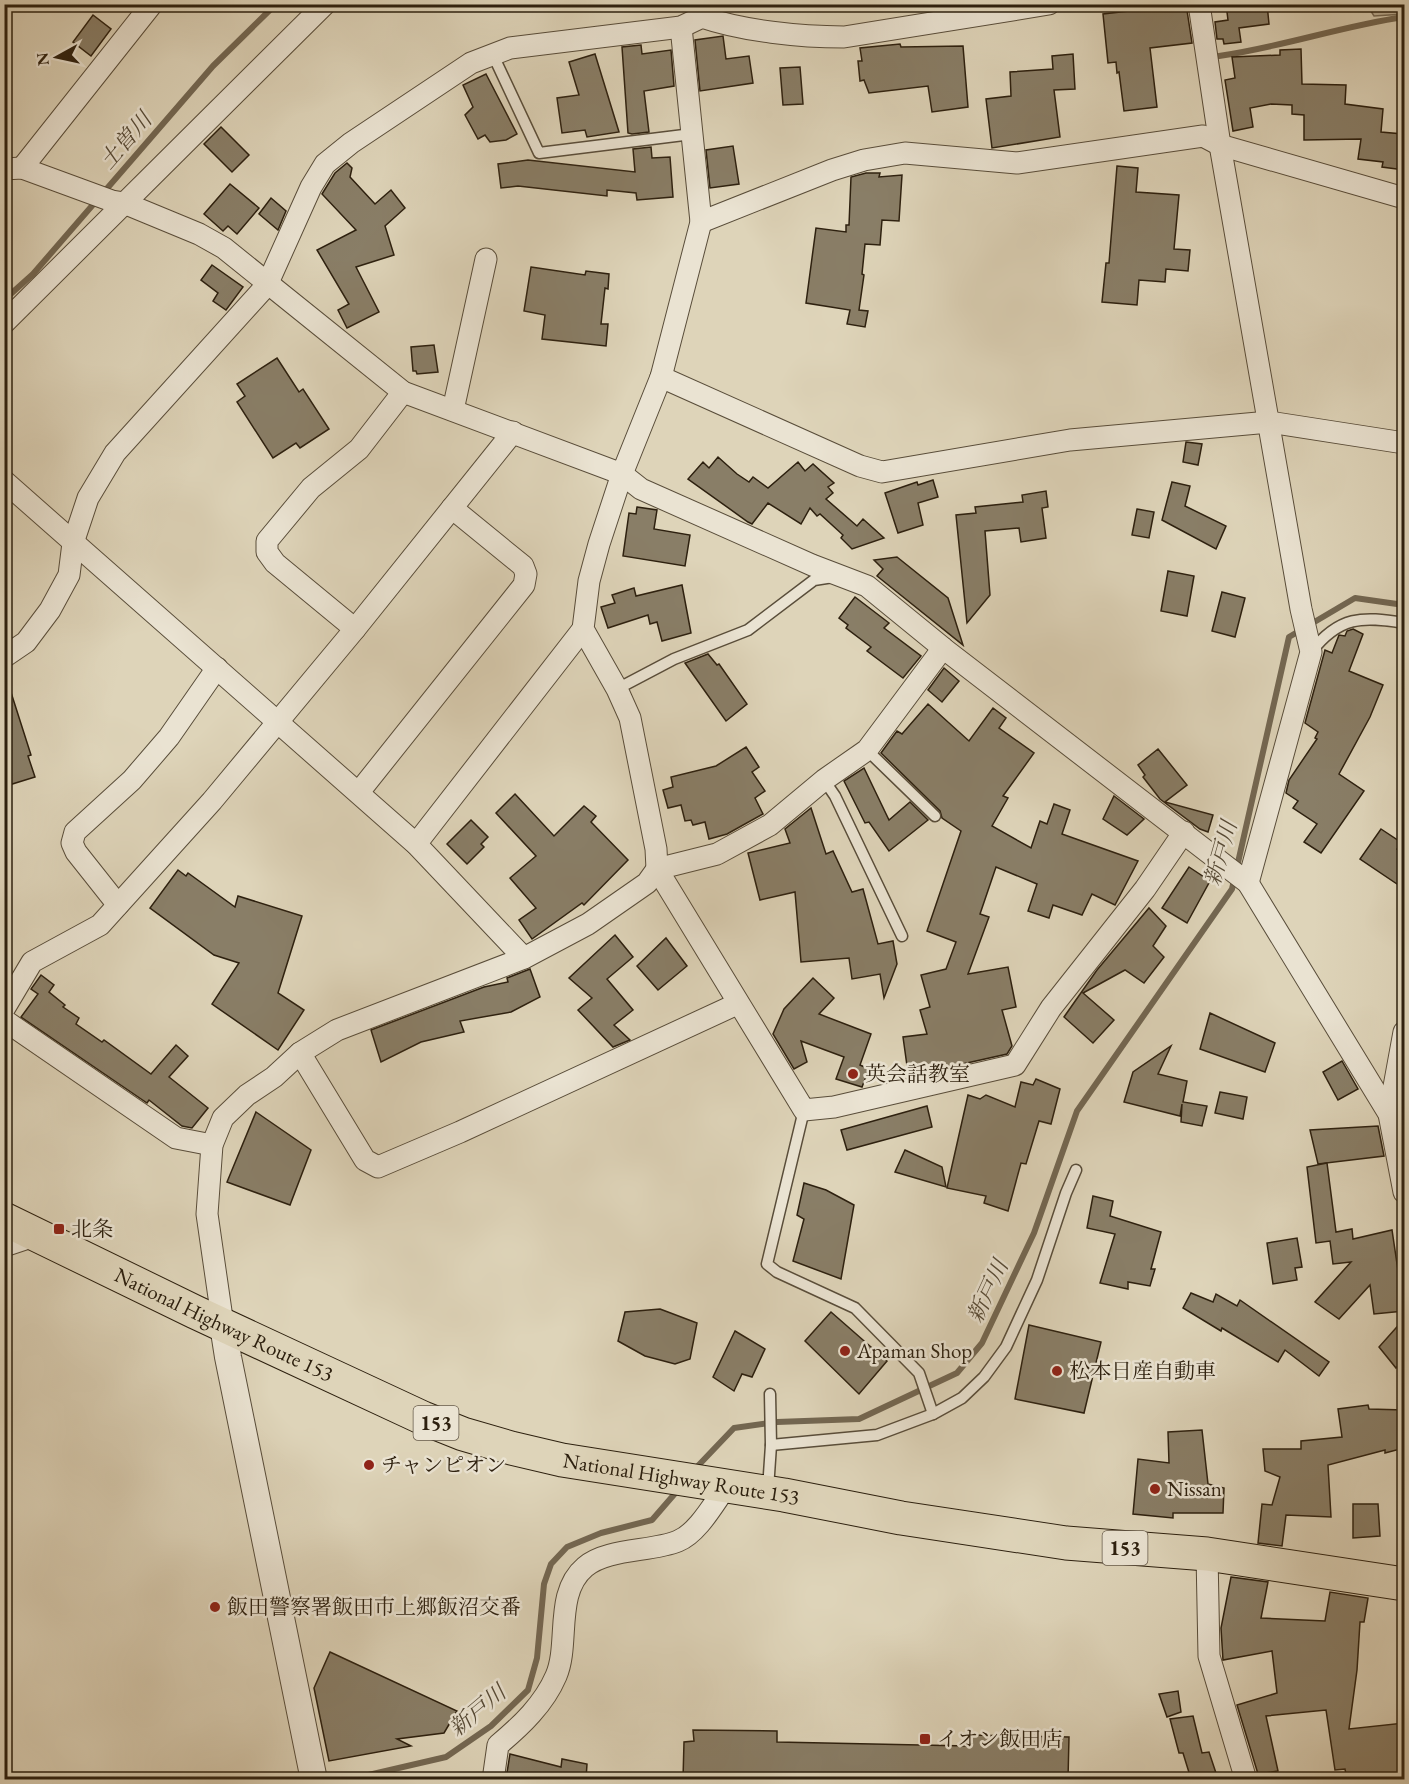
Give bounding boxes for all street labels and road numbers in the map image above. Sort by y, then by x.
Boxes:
street label: National Highway Route 153 [110,1261,338,1387]
road number: 153 [414,1406,458,1440]
street label: National Highway Route 153 [561,1446,802,1511]
road number: 153 [1102,1531,1148,1565]

